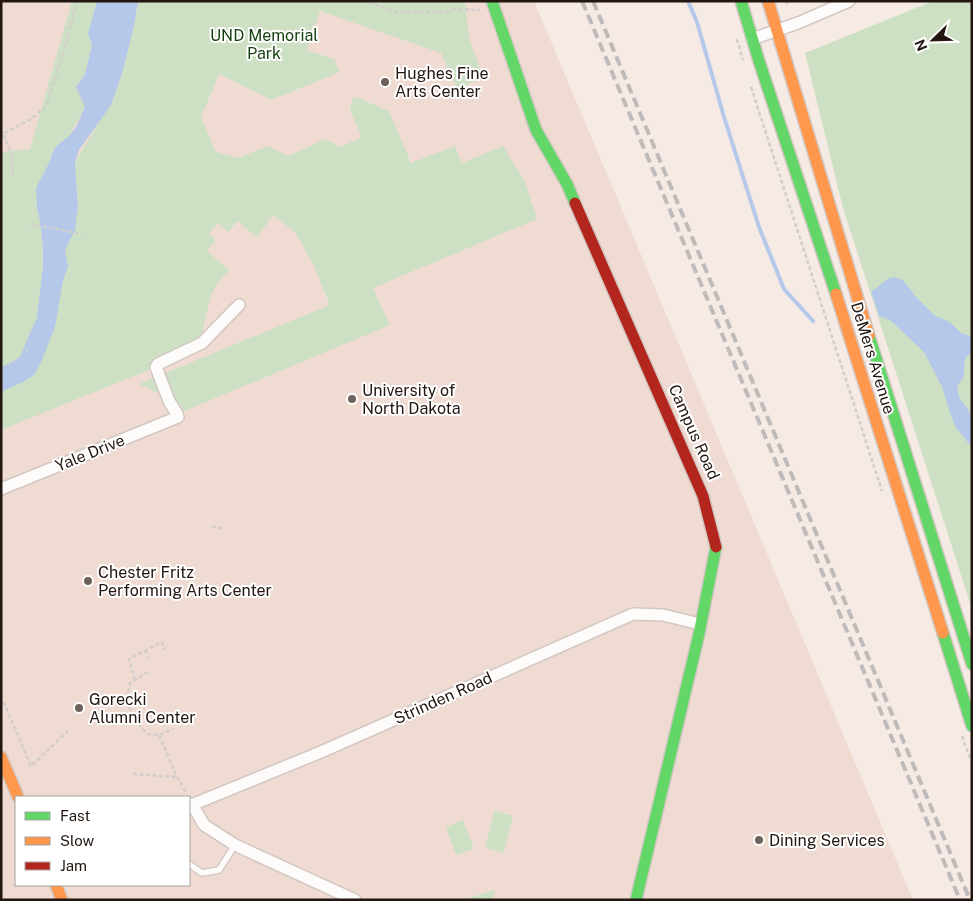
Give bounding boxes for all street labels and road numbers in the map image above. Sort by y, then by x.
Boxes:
street label: DeMers Avenue [847,300,899,416]
street label: Campus Road [665,381,723,483]
street label: Yale Drive [53,430,127,476]
street label: Strinden Road [391,668,495,728]

